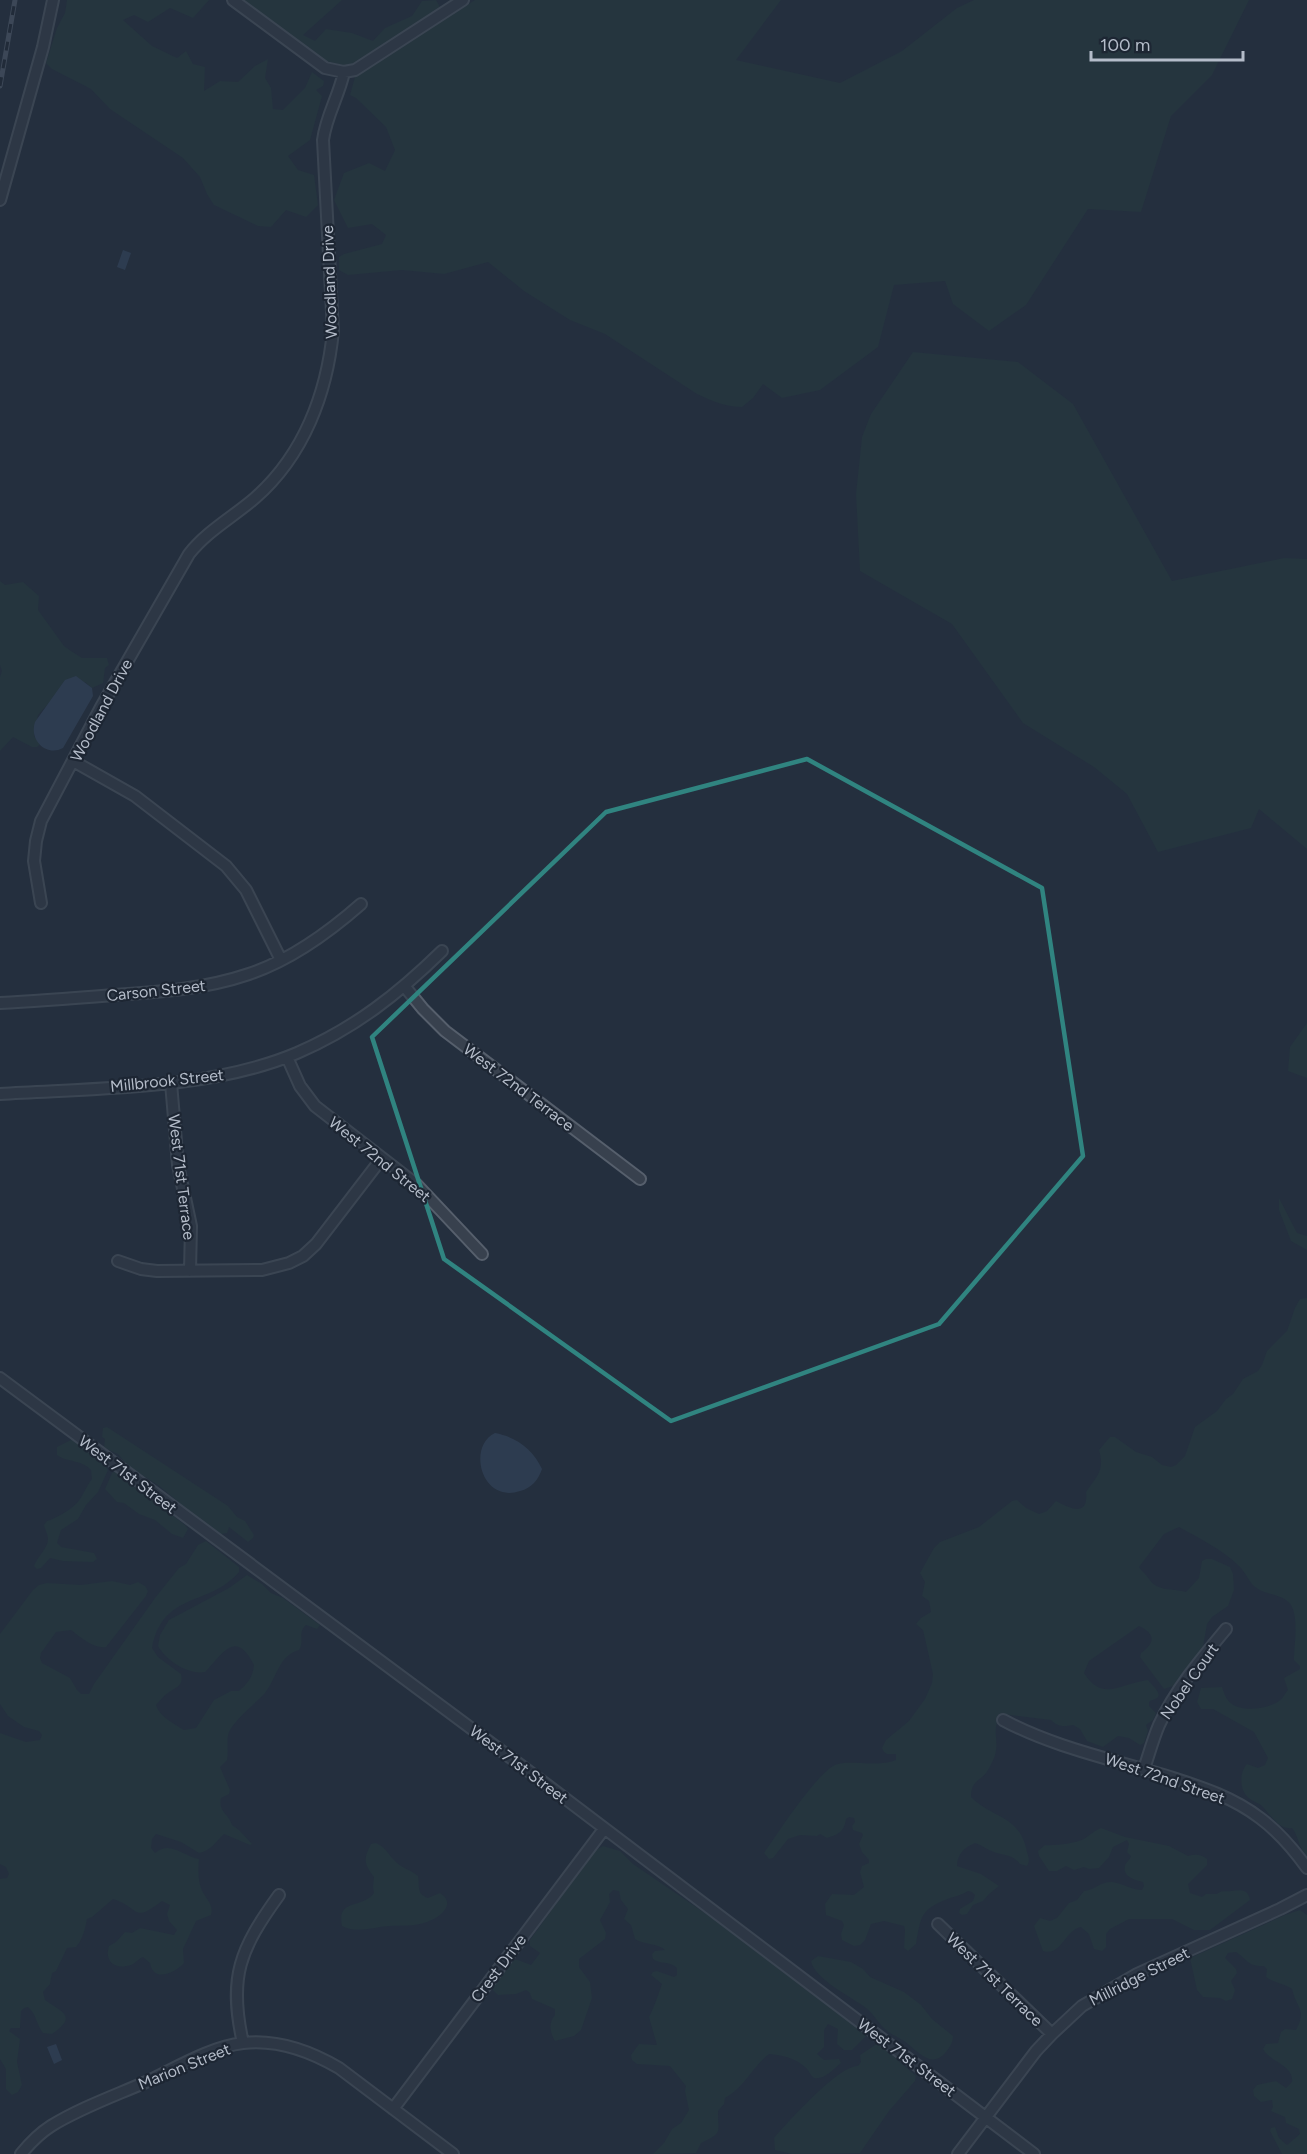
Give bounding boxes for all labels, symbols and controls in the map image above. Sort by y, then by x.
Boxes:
scale bar [1091,24,1242,62]
text: 100 m [1100,34,1150,56]
street label: Woodland Drive [318,225,341,339]
street label: Woodland Drive [66,655,137,765]
street label: Carson Street [106,976,207,1005]
street label: West 72nd Terrace [460,1040,578,1135]
street label: Millbrook Street [109,1065,225,1096]
street label: West 71st Terrace [164,1113,199,1241]
street label: West 72nd Street [325,1113,434,1206]
street label: West 71st Street [75,1431,181,1518]
street label: Nobel Court [1156,1640,1223,1723]
street label: West 71st Street [466,1721,572,1808]
street label: West 72nd Street [1102,1749,1227,1808]
street label: West 71st Terrace [943,1929,1047,2030]
street label: Crest Drive [467,1930,530,2006]
street label: Millridge Street [1086,1943,1192,2010]
street label: West 71st Street [854,2014,960,2101]
street label: Marion Street [135,2039,233,2094]

